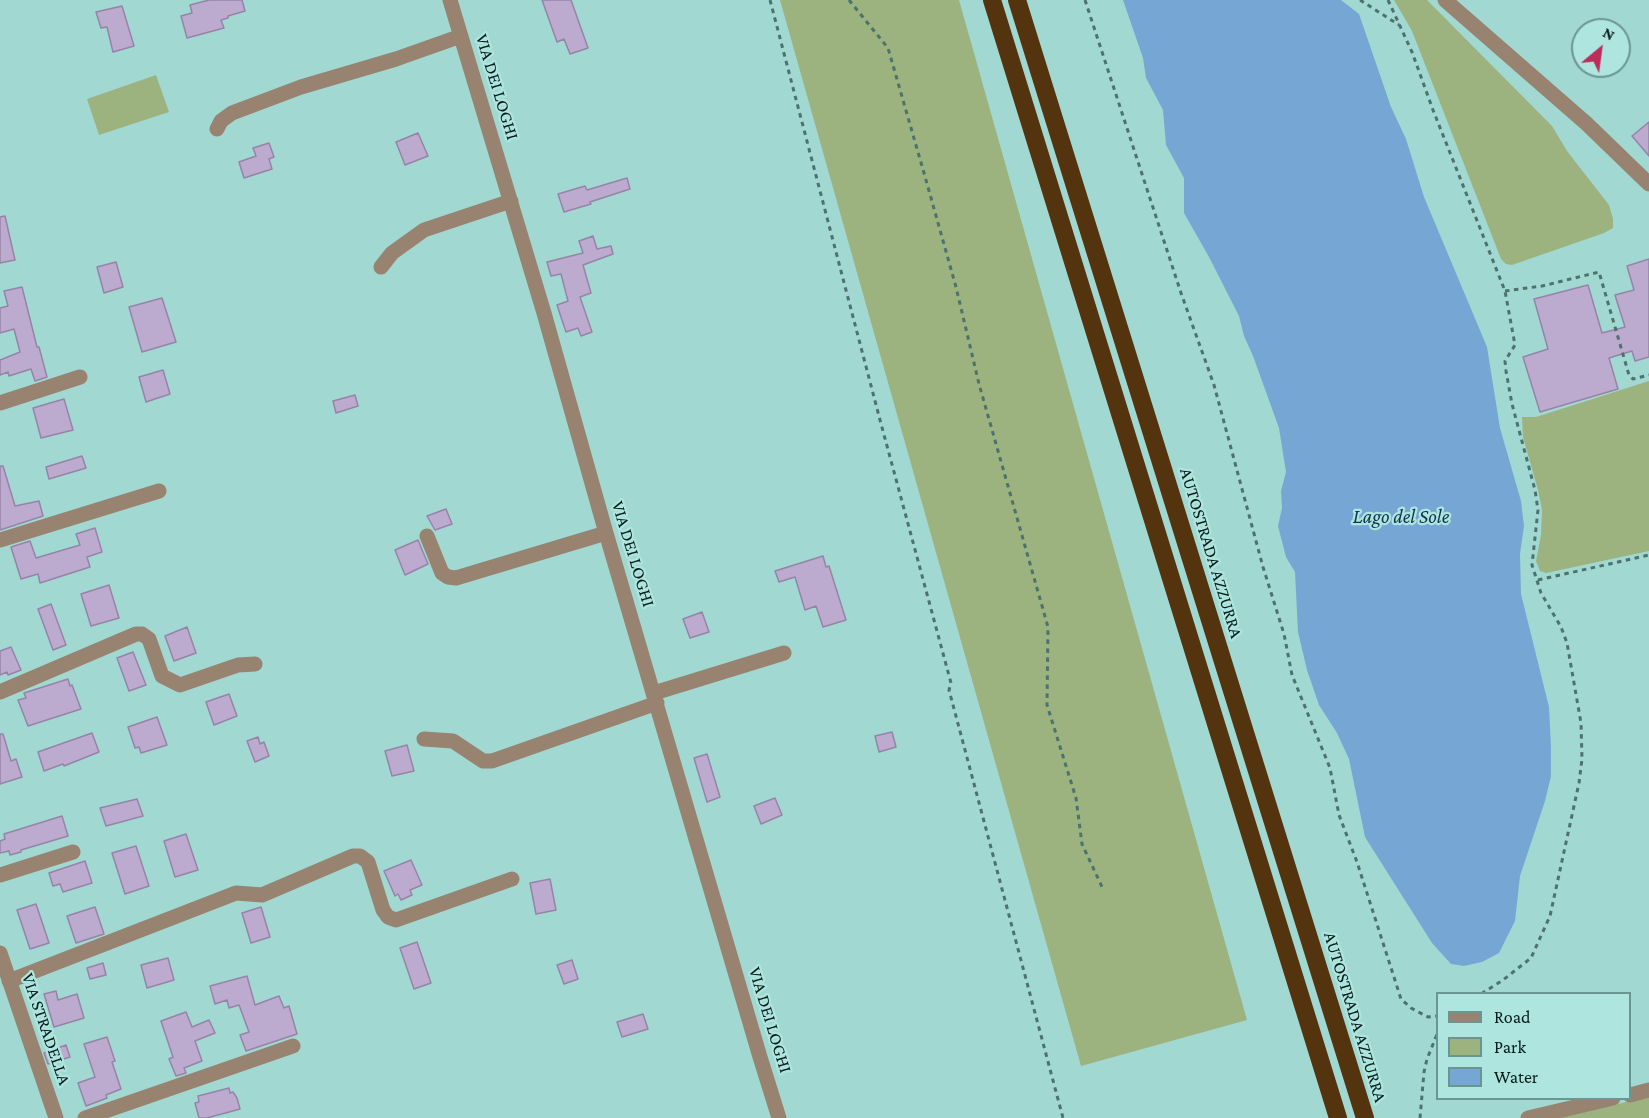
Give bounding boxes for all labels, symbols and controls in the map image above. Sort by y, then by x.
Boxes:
north arrow [1571,18,1631,78]
text: N [1600,23,1618,44]
street label: VIA DEI LOGHI [471,31,523,143]
street label: AUTOSTRADA AZZURRA [1175,465,1247,641]
street label: VIA DEI LOGHI [607,498,659,610]
water label: Lago del Sole [1353,505,1449,529]
street label: AUTOSTRADA AZZURRA [1319,929,1391,1105]
street label: VIA DEI LOGHI [744,964,796,1076]
street label: VIA STRADELLA [17,970,75,1088]
legend [1436,992,1631,1100]
text: Road [1494,1007,1531,1027]
text: Park [1494,1037,1526,1057]
text: Water [1494,1067,1538,1087]

